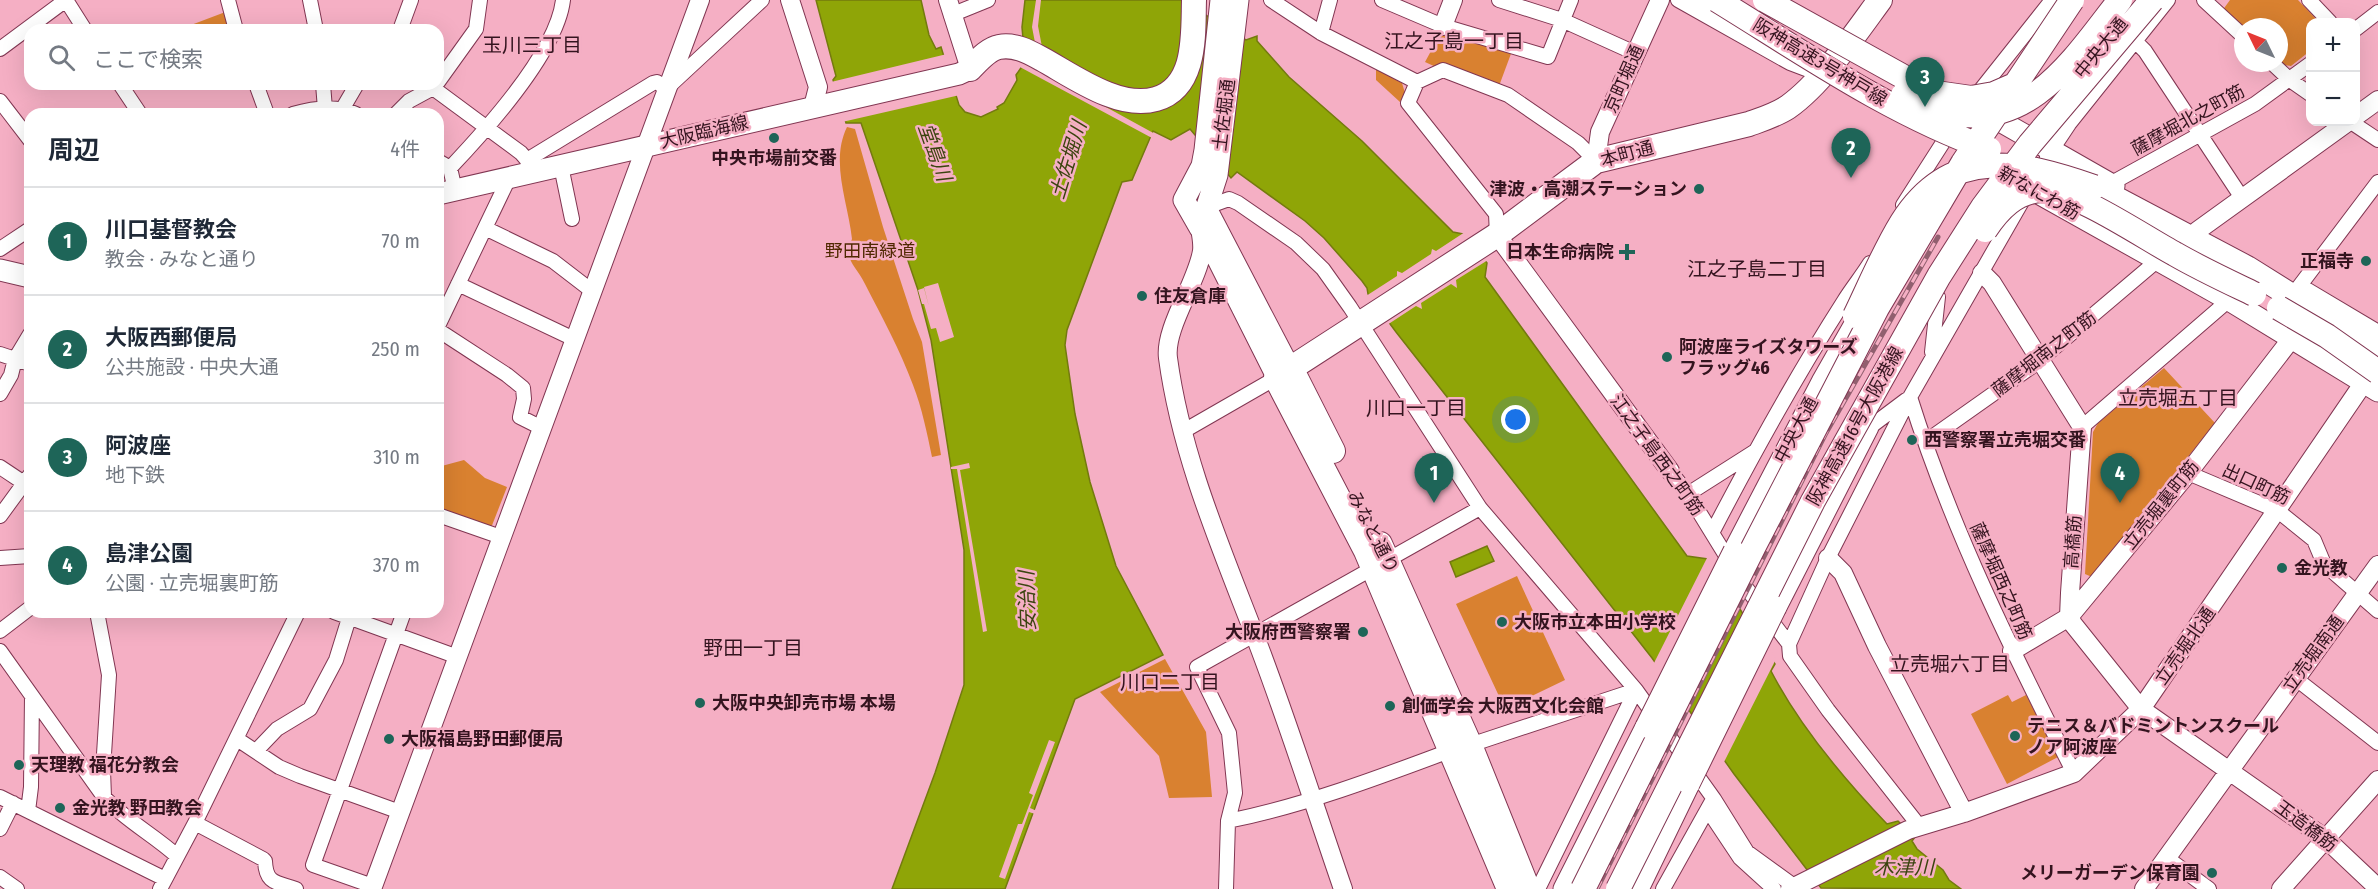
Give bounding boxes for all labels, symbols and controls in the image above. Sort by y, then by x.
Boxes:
street label: 阪神高速3号神戸線 [1749,13,1891,111]
street label: 中央大通 [2070,13,2132,83]
north arrow [2234,18,2288,72]
map controls [2306,18,2360,126]
button: + [2306,18,2360,72]
search box [24,24,444,90]
district label: 江之子島一丁目 [1384,29,1524,53]
district label: 玉川三丁目 [482,33,582,57]
icon: search [45,41,78,74]
street label: 京町堀通 [1599,42,1649,116]
text: ここで検索 [93,46,203,73]
pin: 3 [1906,57,1944,107]
button: − [2306,72,2360,126]
street label: 土佐堀通 [1209,78,1239,152]
street label: 薩摩堀北之町筋 [2128,80,2248,160]
street label: 大阪臨海線 [658,111,750,153]
water label: 土佐堀川 [1045,116,1092,202]
water label: 堂島川 [913,120,957,186]
pin: 2 [1832,128,1870,178]
marker: 中央市場前交番 [767,131,781,145]
text: 周辺 [48,135,100,166]
street label: 本町通 [1598,136,1656,172]
text: 4件 [390,137,420,161]
place label: 中央市場前交番 [711,147,837,169]
street label: 新なにわ筋 [1994,162,2084,224]
place label: 津波・高潮ステーション [1489,178,1687,200]
marker: 津波・高潮ステーション [1692,182,1706,196]
text: 川口基督教会 [105,216,237,243]
text: 1 [63,229,72,253]
text: 70 m [382,229,420,253]
park label: 野田南緑道 [825,240,915,262]
place label: 日本生命病院 [1506,241,1614,263]
marker: 日本生命病院 [1618,243,1636,261]
text: 教会 · みなと通り [105,247,259,271]
place label: 正福寺 [2300,250,2354,272]
marker: 正福寺 [2359,254,2373,268]
district label: 江之子島二丁目 [1687,257,1827,281]
place label: 住友倉庫 [1154,285,1226,307]
marker: 住友倉庫 [1135,289,1149,303]
street label: 薩摩堀南之町筋 [1988,307,2100,401]
text: 大阪西郵便局 [105,324,237,351]
place label: 阿波座ライズタワーズ フラッグ46 [1679,336,1858,379]
text: 2 [63,337,72,361]
text: 250 m [372,337,420,361]
street label: 阪神高速16号大阪港線 [1802,343,1908,509]
marker: 阿波座ライズタワーズ フラッグ46 [1660,350,1674,364]
text: 公共施設 · 中央大通 [105,355,279,379]
district label: 立売堀五丁目 [2118,386,2238,410]
street label: 江之子島西之町筋 [1606,390,1708,520]
street label: 中央大通 [1769,393,1823,467]
district label: 川口一丁目 [1366,396,1466,420]
your location [1501,405,1530,434]
place label: 西警察署立売堀交番 [1924,429,2086,451]
text: 阿波座 [105,432,171,459]
marker: 西警察署立売堀交番 [1905,433,1919,447]
text: 3 [63,445,72,469]
text: 310 m [373,445,420,469]
pin: 1 [1414,454,1454,503]
pin: 4 [2100,454,2140,503]
street label: 立売堀裏町筋 [2118,456,2204,554]
street label: 出口町筋 [2219,459,2293,509]
text: 地下鉄 [105,463,165,487]
street label: みなと通り [1343,487,1403,577]
street label: 高橋筋 [2060,514,2086,570]
street label: 薩摩堀西之町筋 [1965,519,2037,643]
text: 島津公園 [105,540,193,567]
text: 4 [62,553,73,577]
text: 370 m [373,553,420,577]
place label: 金光教 [2294,557,2348,579]
marker: 金光教 [2275,561,2289,575]
water label: 安治川 [1014,569,1040,631]
text: 公園 · 立売堀裏町筋 [105,571,279,595]
street label: 立売堀北通 [2150,603,2220,689]
place label: 大阪市立本田小学校 [1514,611,1676,633]
street label: 立売堀南通 [2278,611,2348,697]
marker: 大阪市立本田小学校 [1495,615,1509,629]
place label: 大阪府西警察署 [1225,621,1351,643]
marker: 大阪府西警察署 [1356,625,1370,639]
district label: 野田一丁目 [703,636,803,660]
district label: 立売堀六丁目 [1890,652,2010,676]
district label: 川口二丁目 [1120,670,1220,694]
place label: 大阪中央卸売市場 本場 [712,692,896,714]
place label: 創価学会 大阪西文化会館 [1402,695,1604,717]
marker: 大阪中央卸売市場 本場 [693,696,707,710]
marker: 創価学会 大阪西文化会館 [1383,699,1397,713]
place label: テニス＆バドミントンスクール ノア阿波座 [2027,715,2279,758]
place label: 大阪福島野田郵便局 [401,728,563,750]
marker: テニス＆バドミントンスクール ノア阿波座 [2008,729,2022,743]
marker: 大阪福島野田郵便局 [382,732,396,746]
place label: 天理教 福花分教会 [31,754,179,776]
marker: 天理教 福花分教会 [12,758,26,772]
street label: 玉造橋筋 [2271,796,2341,856]
place label: 金光教 野田教会 [72,797,202,819]
marker: 金光教 野田教会 [53,801,67,815]
water label: 木津川 [1874,855,1936,879]
place label: メリーガーデン保育園 [2020,862,2200,884]
marker: メリーガーデン保育園 [2205,866,2219,880]

